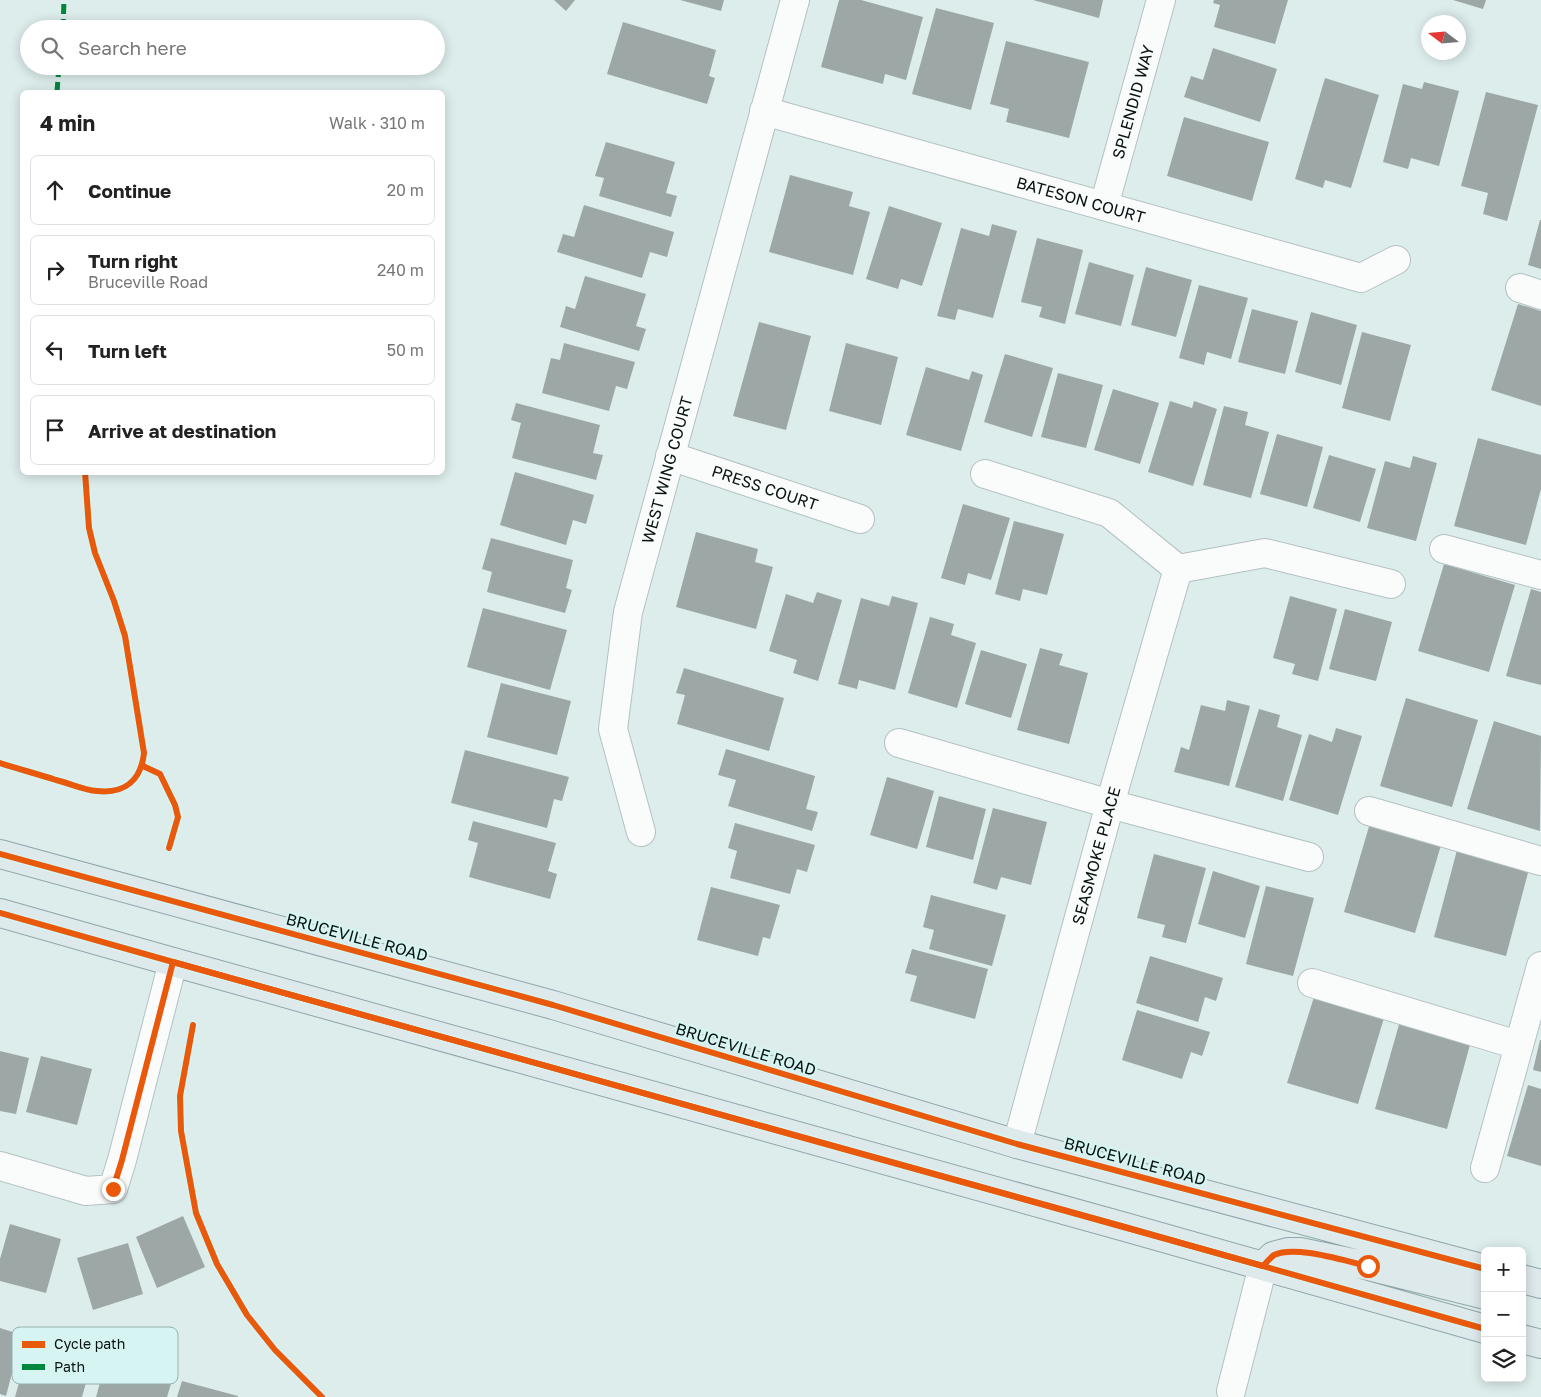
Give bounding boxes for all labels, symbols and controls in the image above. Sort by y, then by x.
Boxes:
north arrow [1421,15,1466,60]
search box [20,20,445,75]
icon: search [38,34,66,62]
text: Search here [78,36,187,59]
street label: SPLENDID WAY [1108,42,1158,161]
text: 4 min [40,110,95,136]
text: Walk · 310 m [329,113,425,133]
street label: BATESON COURT [1014,172,1148,227]
icon: ahead [41,176,69,204]
text: Continue [88,179,171,202]
text: 20 m [387,180,424,200]
text: Turn right [88,249,178,272]
icon: right [41,256,69,284]
text: 240 m [377,260,424,280]
text: Bruceville Road [88,272,208,292]
icon: left [41,336,69,364]
text: Turn left [88,339,167,362]
text: 50 m [387,340,424,360]
street label: WEST WING COURT [637,394,696,546]
icon: arrive [41,416,69,444]
text: Arrive at destination [88,419,276,442]
street label: PRESS COURT [709,461,821,514]
street label: SEASMOKE PLACE [1067,784,1125,927]
street label: BRUCEVILLE ROAD [284,908,430,966]
street label: BRUCEVILLE ROAD [673,1018,819,1080]
street label: BRUCEVILLE ROAD [1062,1132,1208,1190]
route end [102,1178,125,1201]
map controls [1481,1247,1526,1382]
button: + [1481,1247,1526,1292]
route start [1357,1255,1380,1278]
button: − [1481,1292,1526,1337]
legend [12,1327,178,1384]
text: Cycle path [54,1335,125,1352]
button: layers [1481,1337,1526,1382]
text: Path [54,1358,85,1375]

